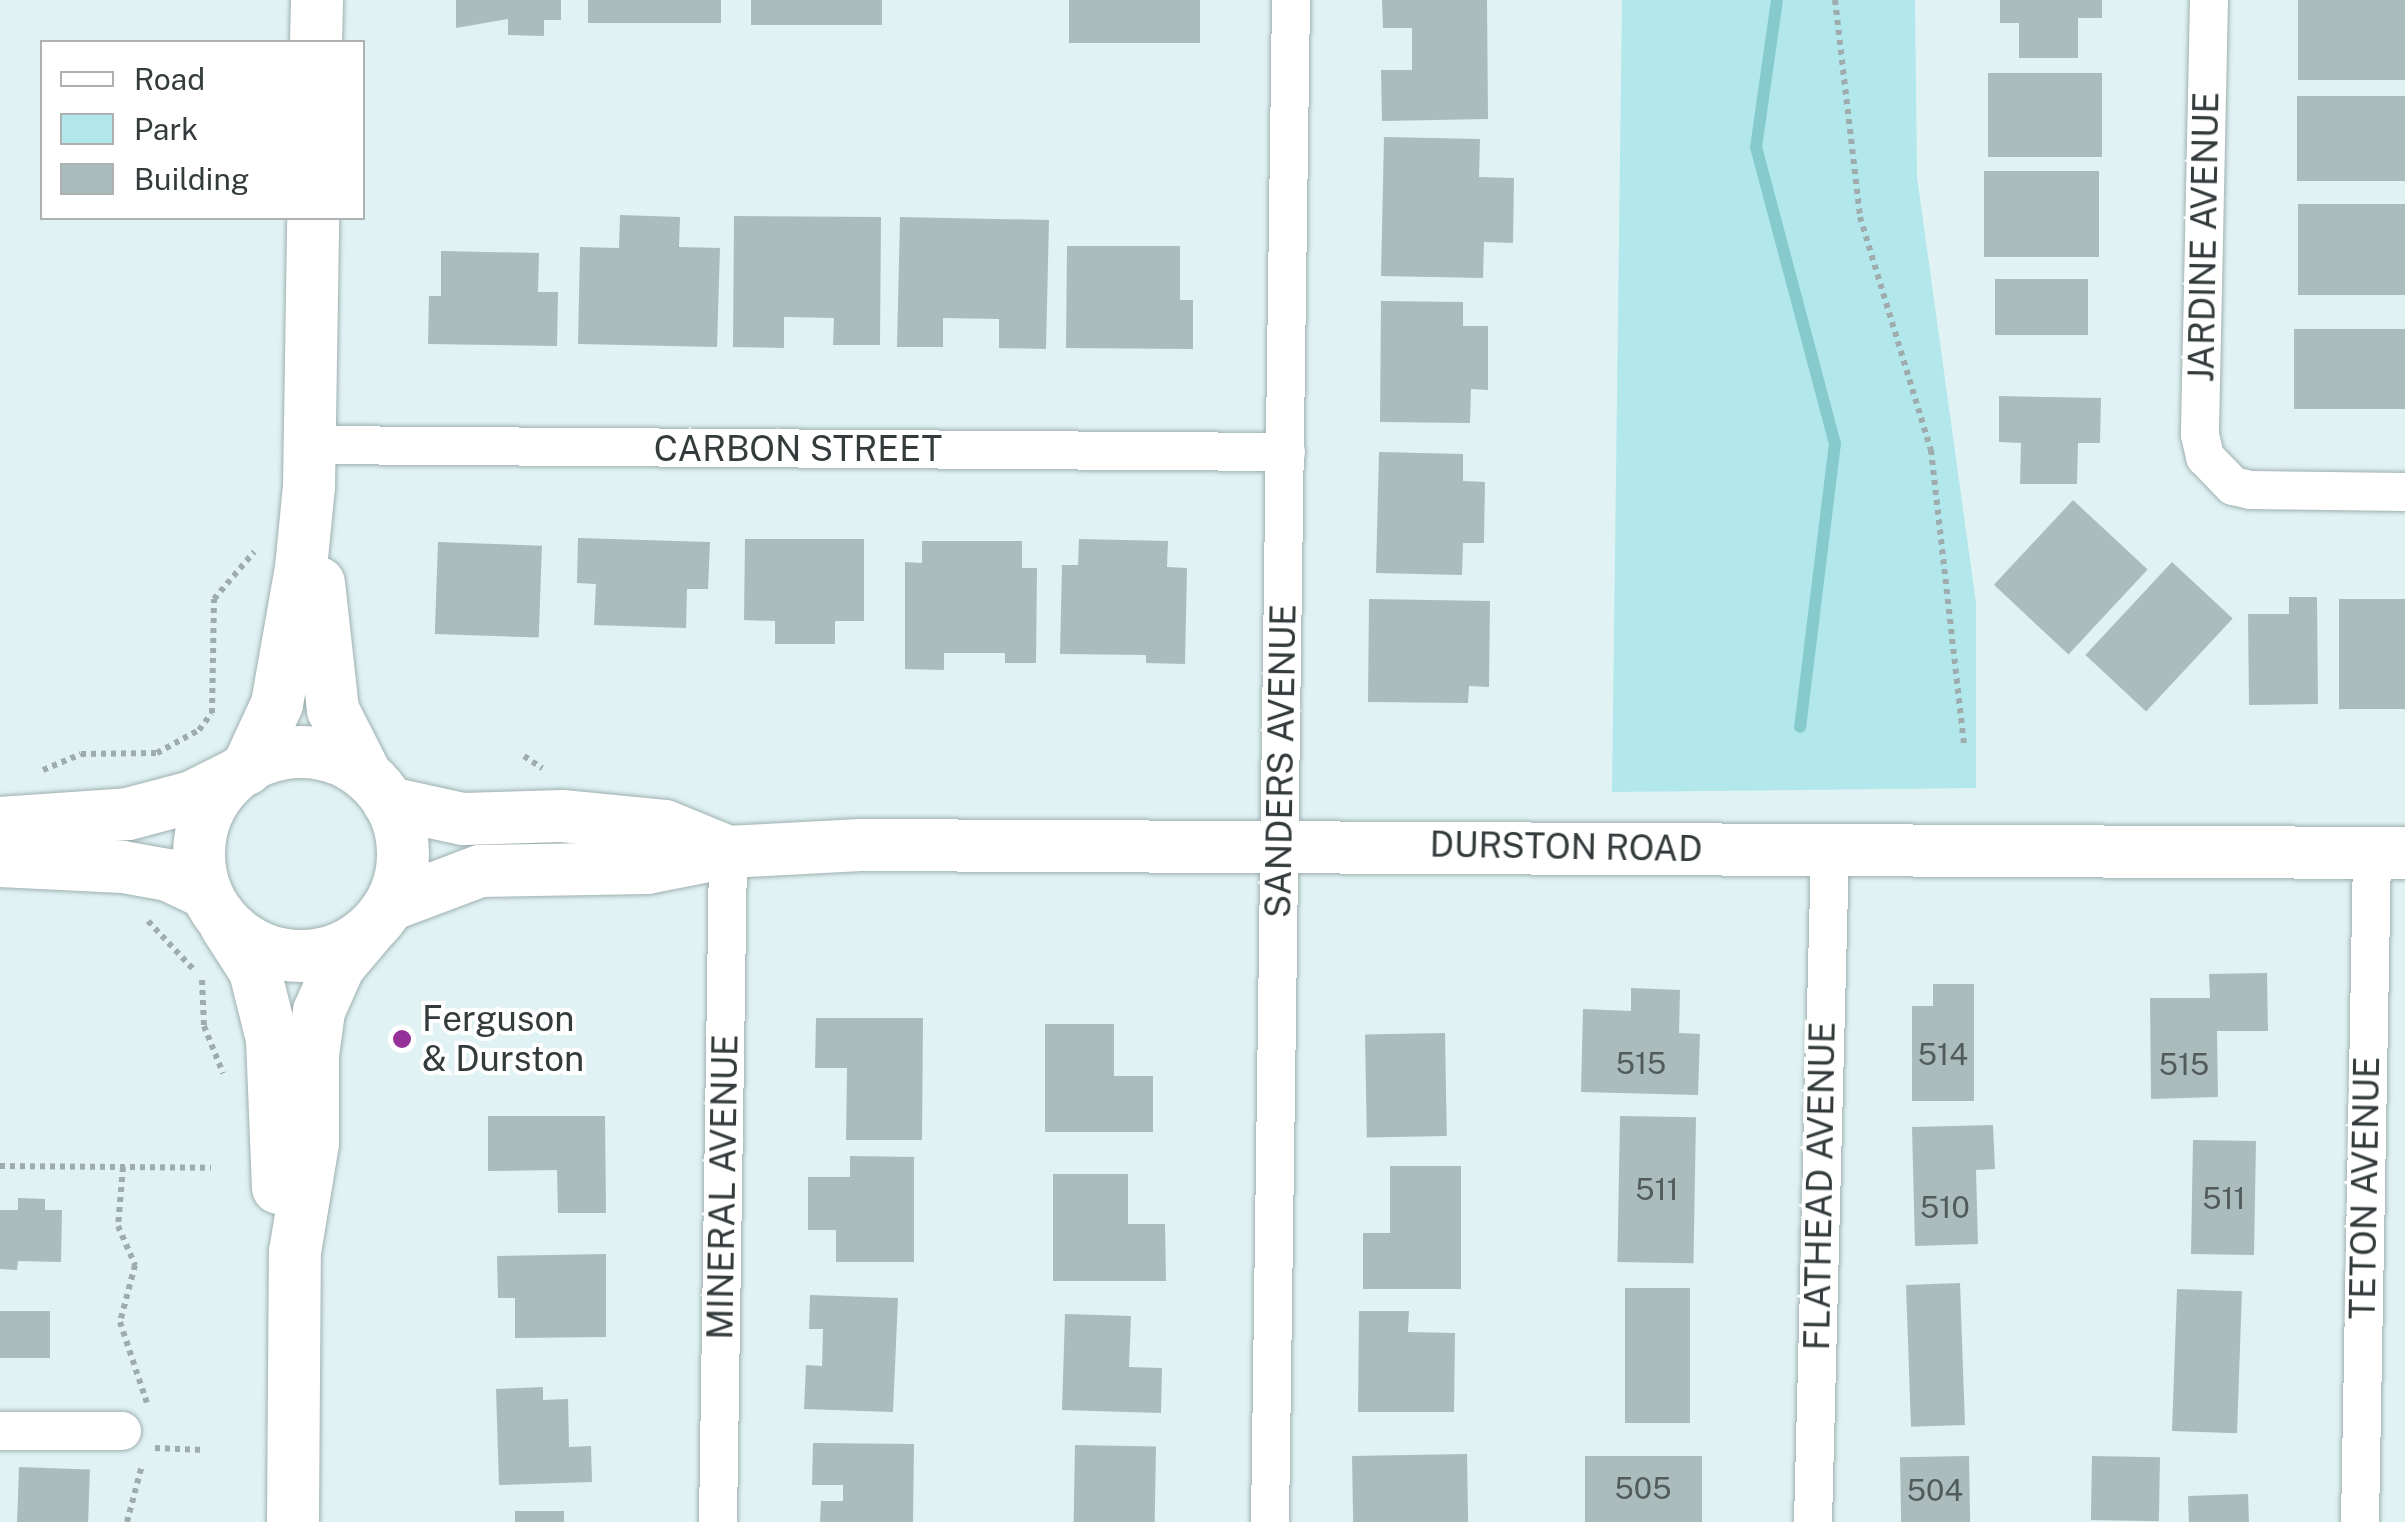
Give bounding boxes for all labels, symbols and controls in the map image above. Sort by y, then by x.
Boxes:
legend [40,40,365,220]
text: Road [134,61,205,97]
street label: JARDINE AVENUE [2180,91,2228,383]
text: Park [134,111,198,147]
text: Building [134,161,249,197]
street label: CARBON STREET [654,428,942,470]
street label: SANDERS AVENUE [1257,604,1305,918]
street label: DURSTON ROAD [1429,824,1703,870]
place label: Ferguson & Durston [422,998,584,1080]
street label: FLATHEAD AVENUE [1796,1021,1844,1351]
marker: Ferguson & Durston [391,1028,413,1050]
street label: MINERAL AVENUE [699,1034,747,1340]
house number: 514 [1918,1036,1968,1072]
house number: 515 [1616,1045,1666,1081]
house number: 515 [2159,1046,2209,1082]
street label: TETON AVENUE [2342,1056,2388,1320]
house number: 511 [1635,1171,1679,1207]
house number: 511 [2202,1180,2246,1216]
house number: 510 [1920,1189,1970,1225]
house number: 505 [1615,1470,1671,1506]
house number: 504 [1907,1472,1963,1508]

